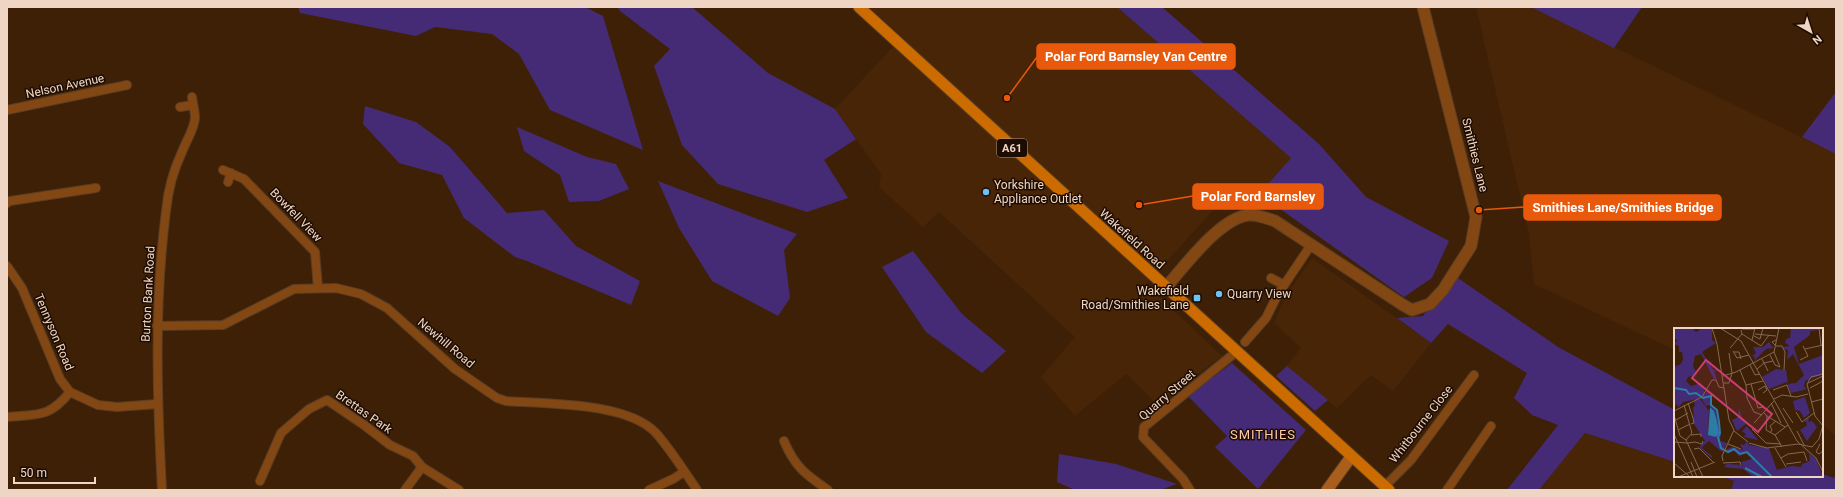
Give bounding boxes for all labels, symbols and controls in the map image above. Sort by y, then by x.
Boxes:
north arrow [1791,12,1831,52]
text: N [1810,32,1824,47]
callout: Polar Ford Barnsley Van Centre [1037,44,1235,69]
text: Polar Ford Barnsley Van Centre [1045,49,1227,64]
street label: Nelson Avenue [25,71,105,101]
street label: Smithies Lane [1459,117,1491,193]
road number: A61 [997,139,1027,157]
place label: Yorkshire Appliance Outlet [994,178,1082,206]
callout: Polar Ford Barnsley [1193,184,1323,209]
street label: Bowfell View [267,186,325,244]
marker: Yorkshire Appliance Outlet [981,187,991,197]
text: Polar Ford Barnsley [1201,189,1316,204]
callout: Smithies Lane/Smithies Bridge [1524,195,1721,220]
text: Smithies Lane/Smithies Bridge [1533,200,1713,215]
street label: Wakefield Road [1097,206,1167,272]
street label: Burton Bank Road [138,246,158,342]
place label: Wakefield Road/Smithies Lane [1081,284,1189,312]
place label: Quarry View [1227,287,1291,301]
marker: Quarry View [1214,289,1224,299]
street label: Tennyson Road [32,291,76,373]
marker: Wakefield Road/Smithies Lane [1192,293,1202,303]
street label: Newhill Road [415,315,477,371]
inset map [1674,328,1823,477]
street label: Quarry Street [1136,367,1198,423]
street label: Whitbourne Close [1386,382,1456,466]
street label: Brettas Park [333,387,396,437]
district label: SMITHIES [1230,427,1296,442]
scale bar [14,459,95,485]
text: 50 m [20,466,47,480]

